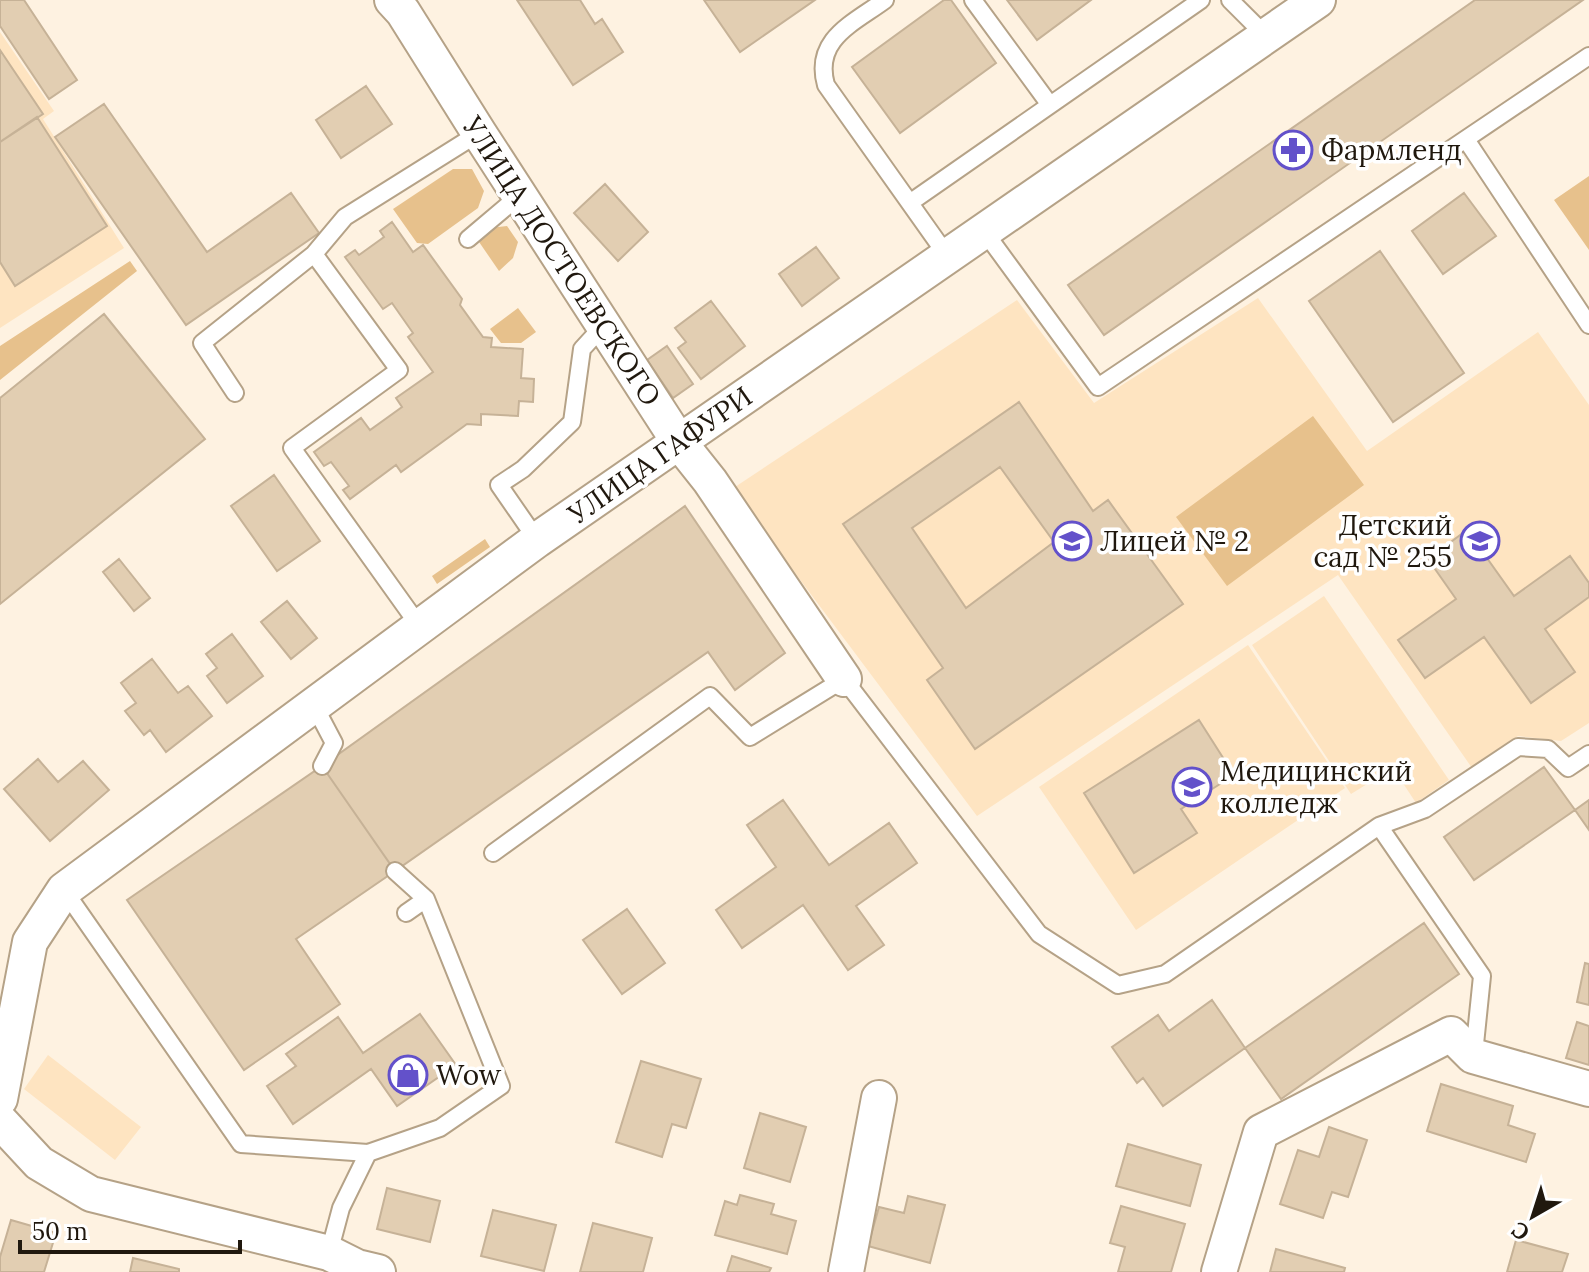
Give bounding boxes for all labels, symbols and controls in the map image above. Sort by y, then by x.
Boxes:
street label: УЛИЦА ДОСТОЕВСКОГО [454,109,669,413]
pharmacy icon: Фармленд [1272,129,1314,171]
place label: Фармленд [1321,132,1461,168]
street label: УЛИЦА ГАФУРИ [560,378,759,532]
place label: Детский сад № 255 [1313,507,1452,575]
school or university icon: Лицей № 2 [1051,520,1093,562]
school or university icon: Детский сад № 255 [1459,520,1501,562]
place label: Лицей № 2 [1100,523,1249,559]
place label: Медицинский колледж [1220,753,1412,821]
school or university icon: Медицинский колледж [1171,766,1213,808]
shop icon: Wow [387,1054,429,1096]
place label: Wow [436,1057,502,1093]
north arrow [1493,1176,1573,1256]
scale bar [20,1204,240,1254]
text: 50 m [32,1216,88,1247]
text: С [1506,1216,1535,1247]

